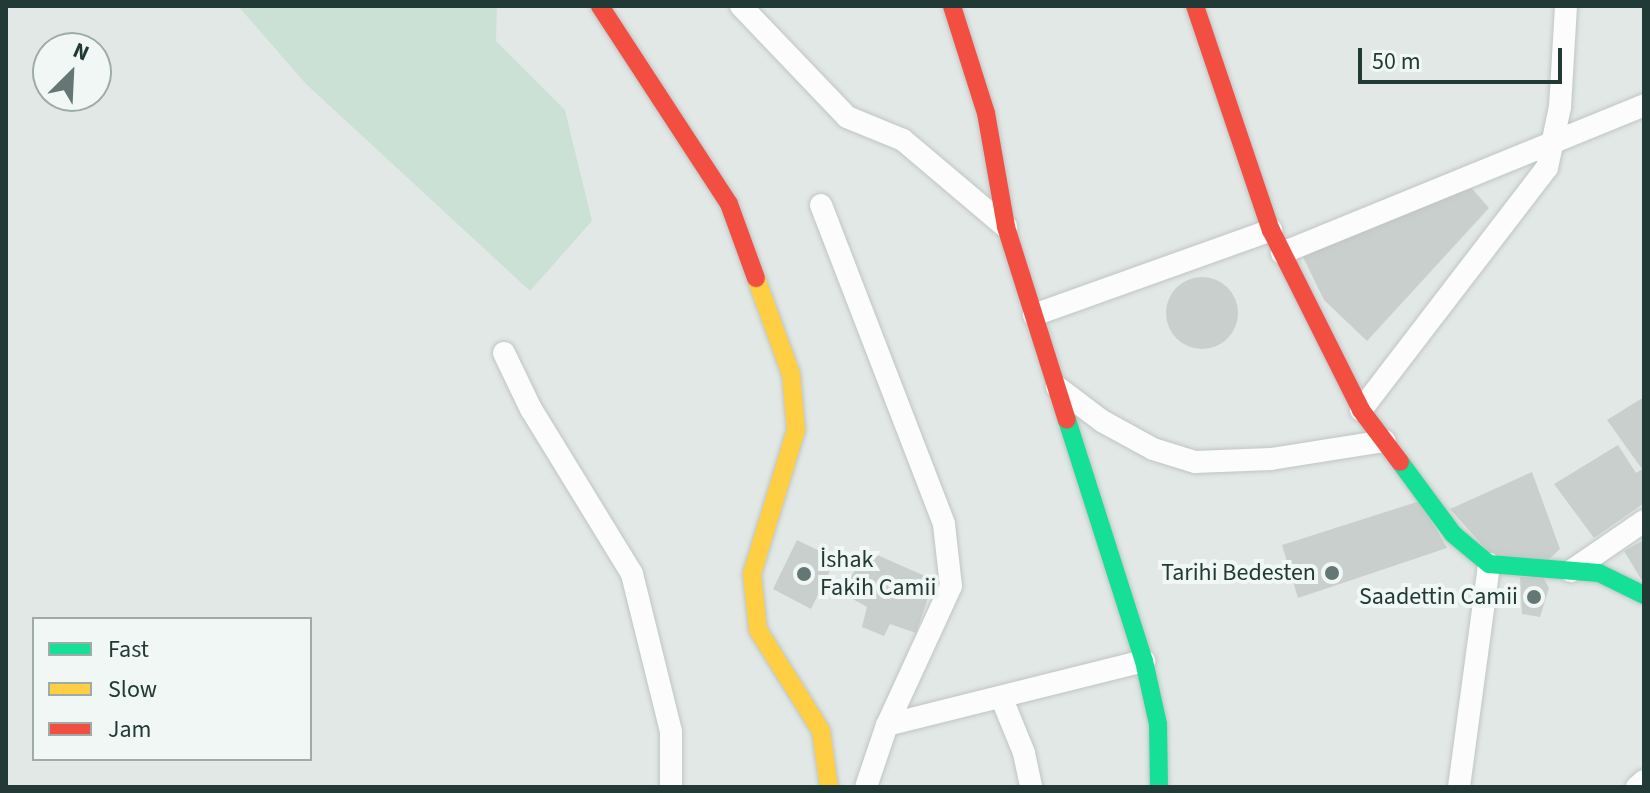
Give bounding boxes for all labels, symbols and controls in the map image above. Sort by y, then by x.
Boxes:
north arrow [32,32,112,112]
scale bar [1362,32,1566,82]
text: N [68,34,94,69]
text: 50 m [1372,44,1421,79]
place label: İshak Fakih Camii [820,546,936,602]
place label: Tarihi Bedesten [1161,559,1316,587]
marker: Tarihi Bedesten [1323,564,1341,582]
marker: İshak Fakih Camii [795,565,813,583]
place label: Saadettin Camii [1359,583,1518,611]
marker: Saadettin Camii [1525,588,1543,606]
legend [32,617,312,761]
text: Fast [108,632,149,667]
text: Slow [108,672,157,707]
text: Jam [108,712,152,747]

